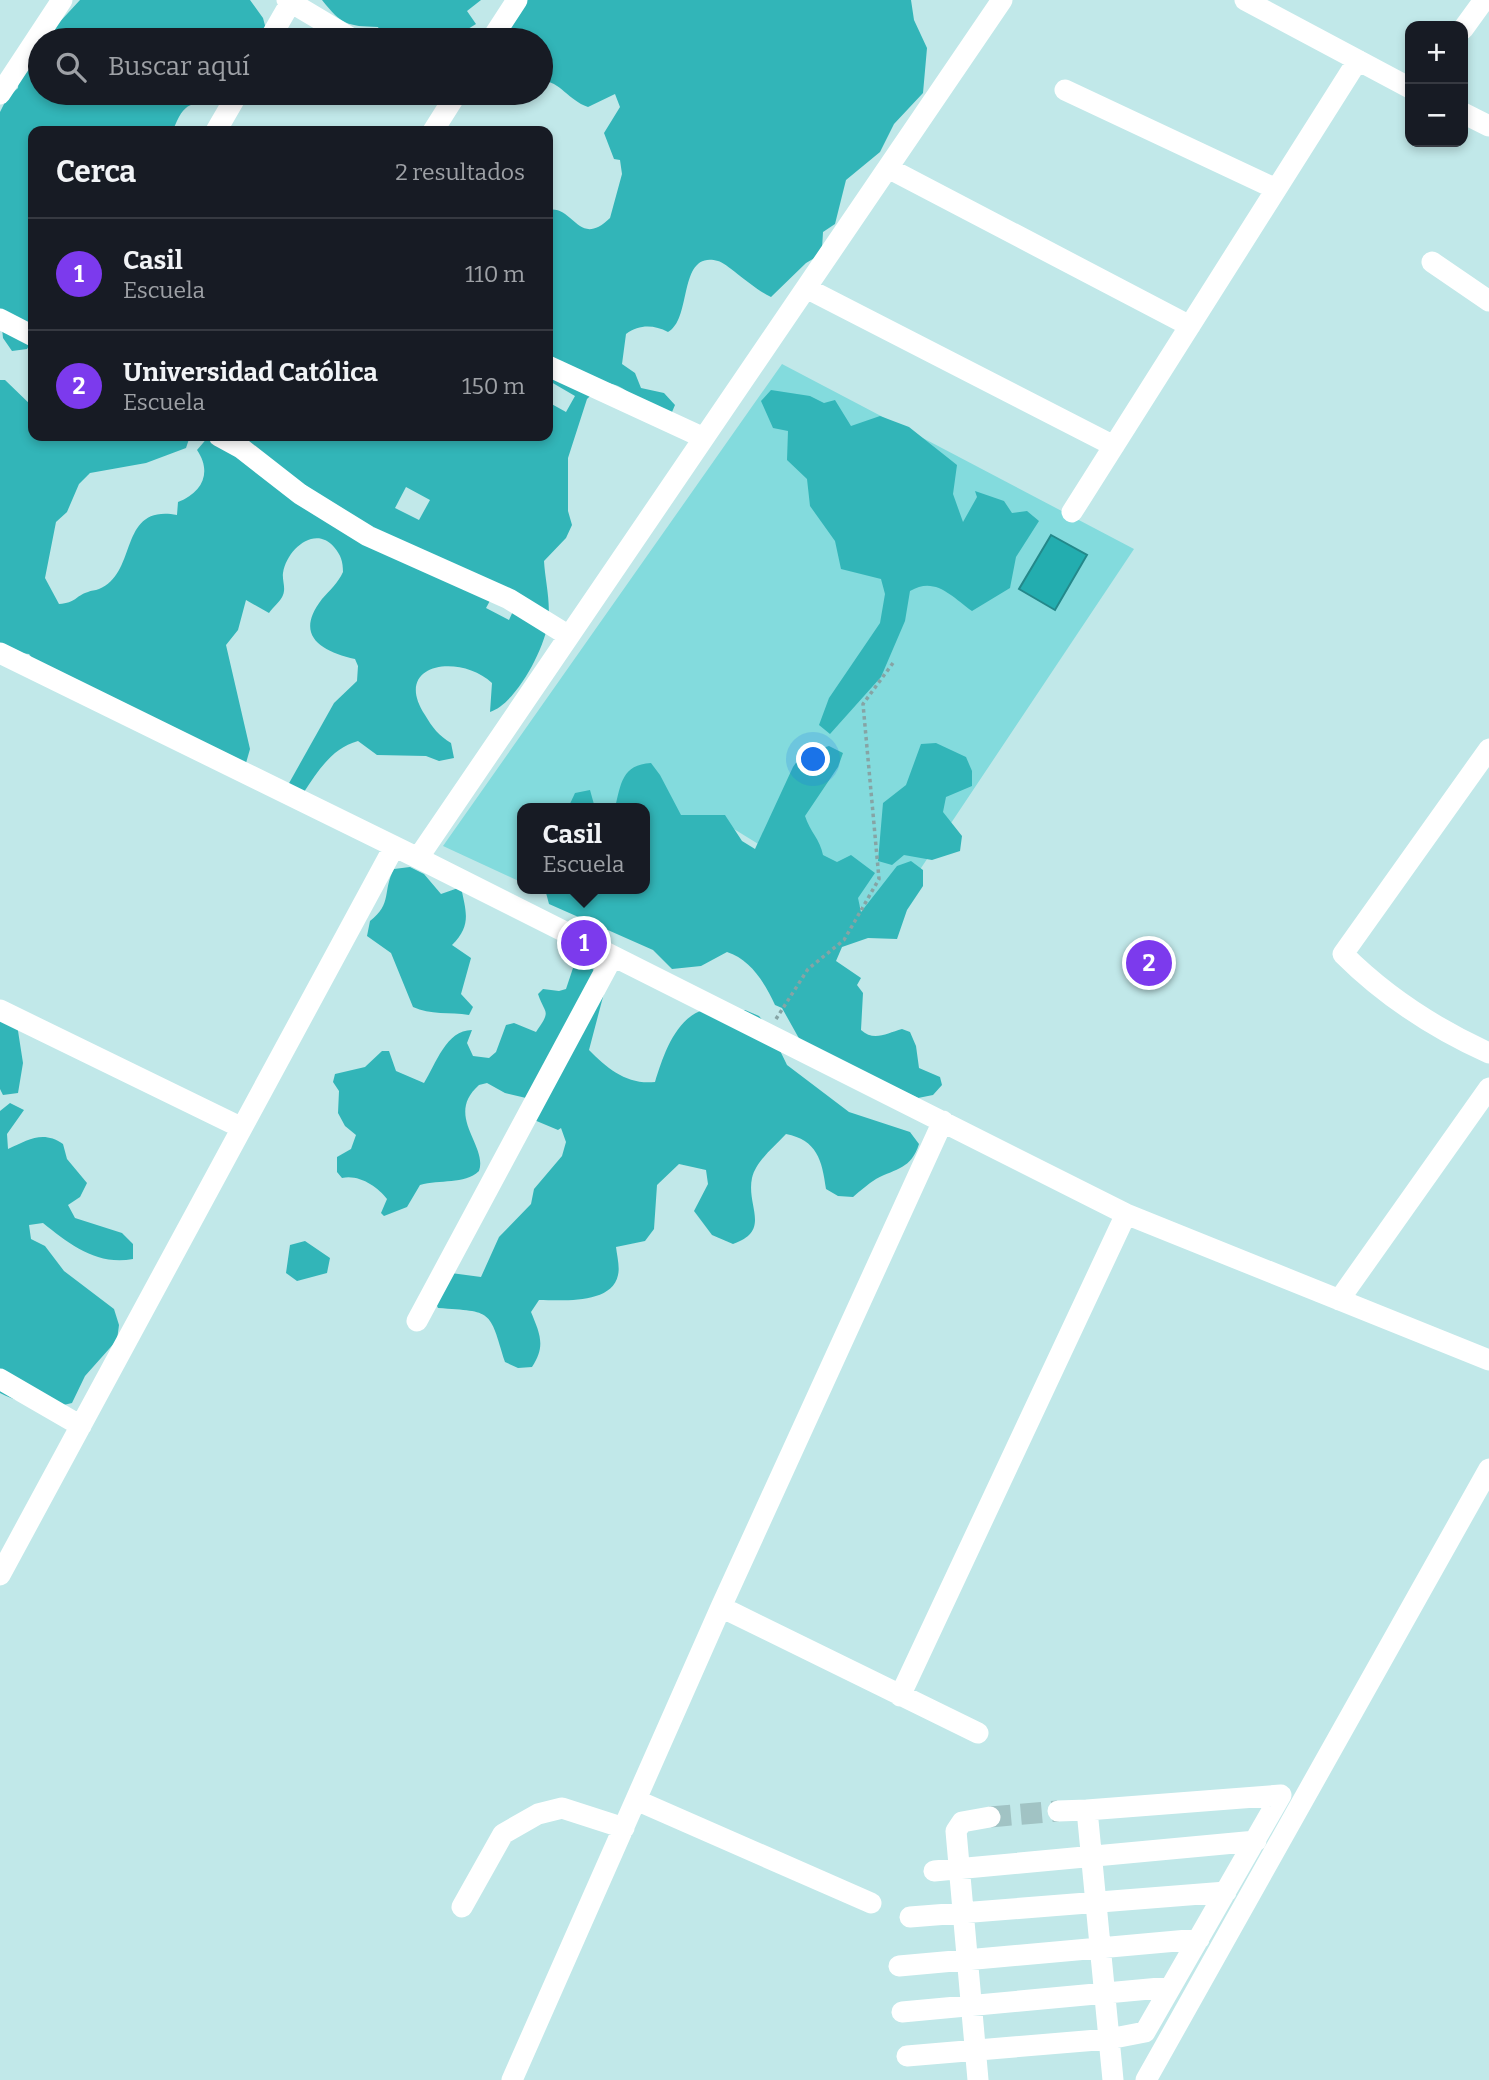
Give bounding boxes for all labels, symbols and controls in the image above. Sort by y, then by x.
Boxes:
map controls [1405,21,1468,147]
button: + [1405,21,1468,84]
search box [28,28,553,105]
icon: search [52,48,90,86]
text: Buscar aquí [108,51,250,82]
button: − [1405,84,1468,147]
text: Cerca [56,154,136,190]
text: 2 resultados [395,158,525,186]
text: Casil [123,245,183,276]
text: 1 [74,260,84,288]
text: 110 m [465,260,525,288]
text: Escuela [123,276,205,304]
text: Universidad Católica [123,357,378,388]
text: 2 [73,372,85,400]
text: 150 m [462,372,525,400]
text: Escuela [123,388,205,416]
your location [796,742,830,776]
popup [517,803,650,894]
text: Casil [542,819,602,850]
text: Escuela [542,850,625,878]
pin: 1 [561,917,607,969]
pin: 2 [1126,937,1172,989]

